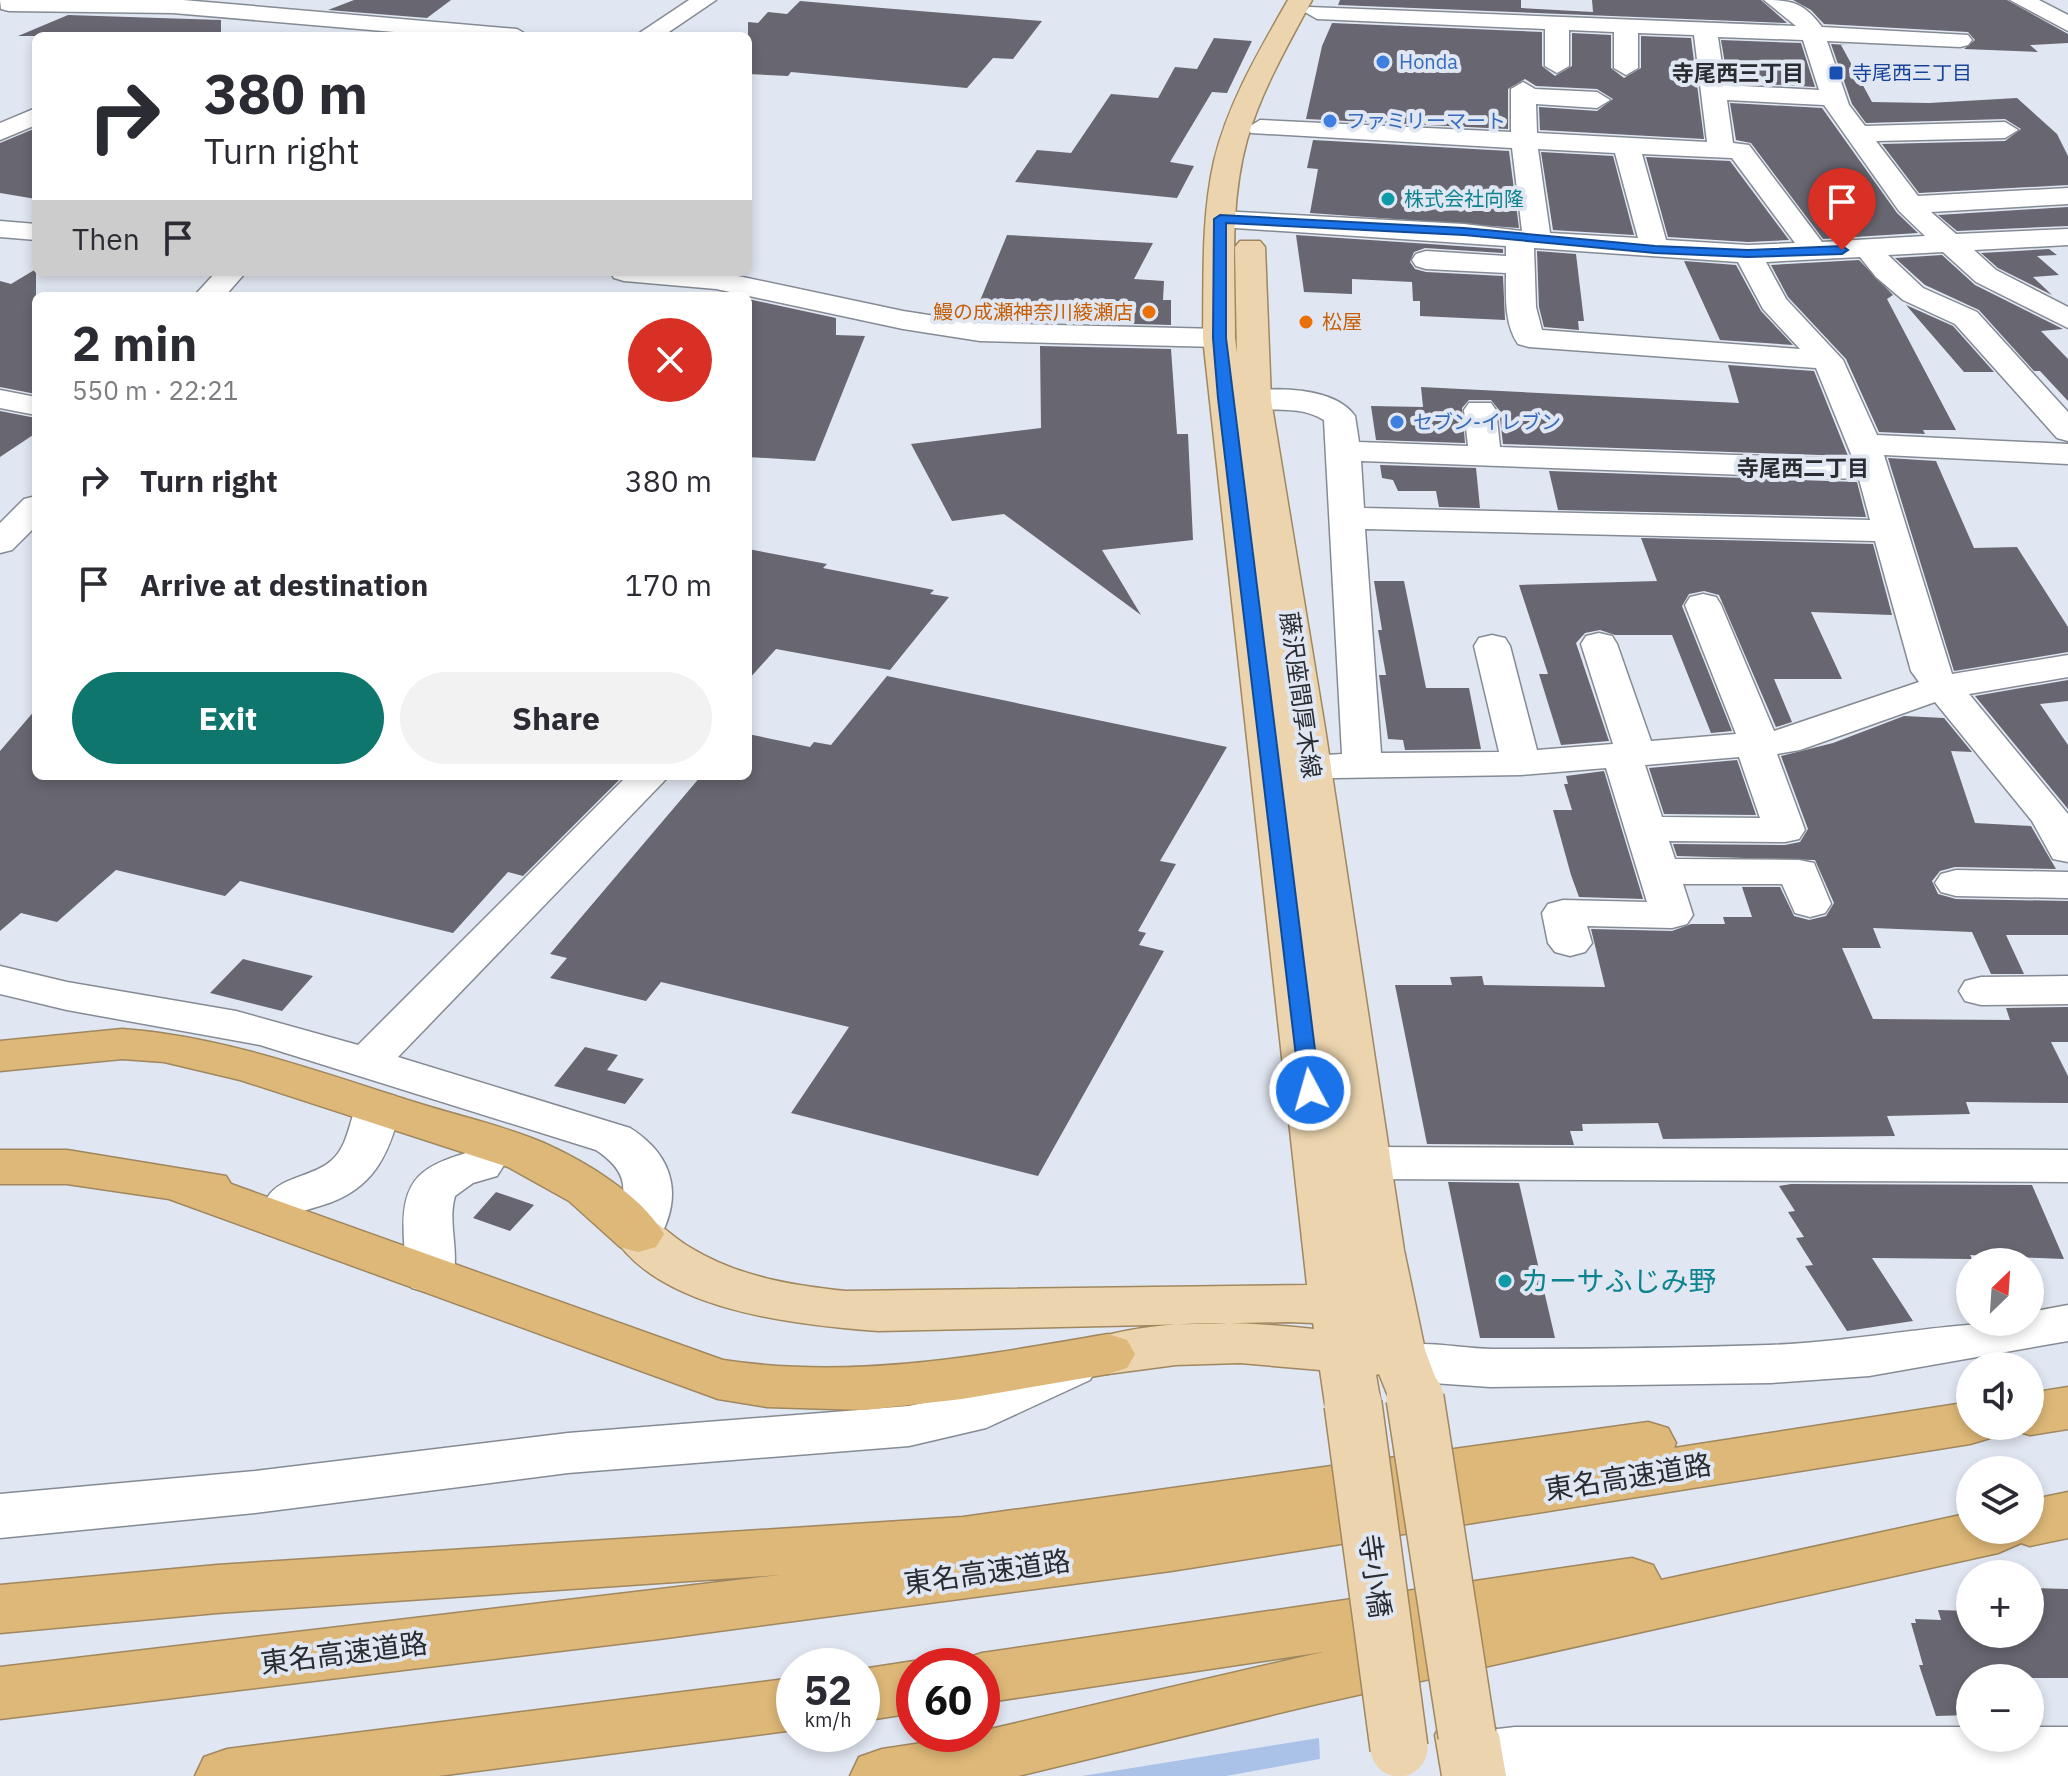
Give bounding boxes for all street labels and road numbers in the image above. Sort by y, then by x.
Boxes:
street label: 藤沢座間厚木線 [1273,609,1329,780]
street label: 東名高速道路 [1542,1445,1714,1508]
street label: 寺小橋 [1351,1532,1400,1620]
street label: 東名高速道路 [901,1541,1073,1602]
street label: 東名高速道路 [258,1624,430,1681]

